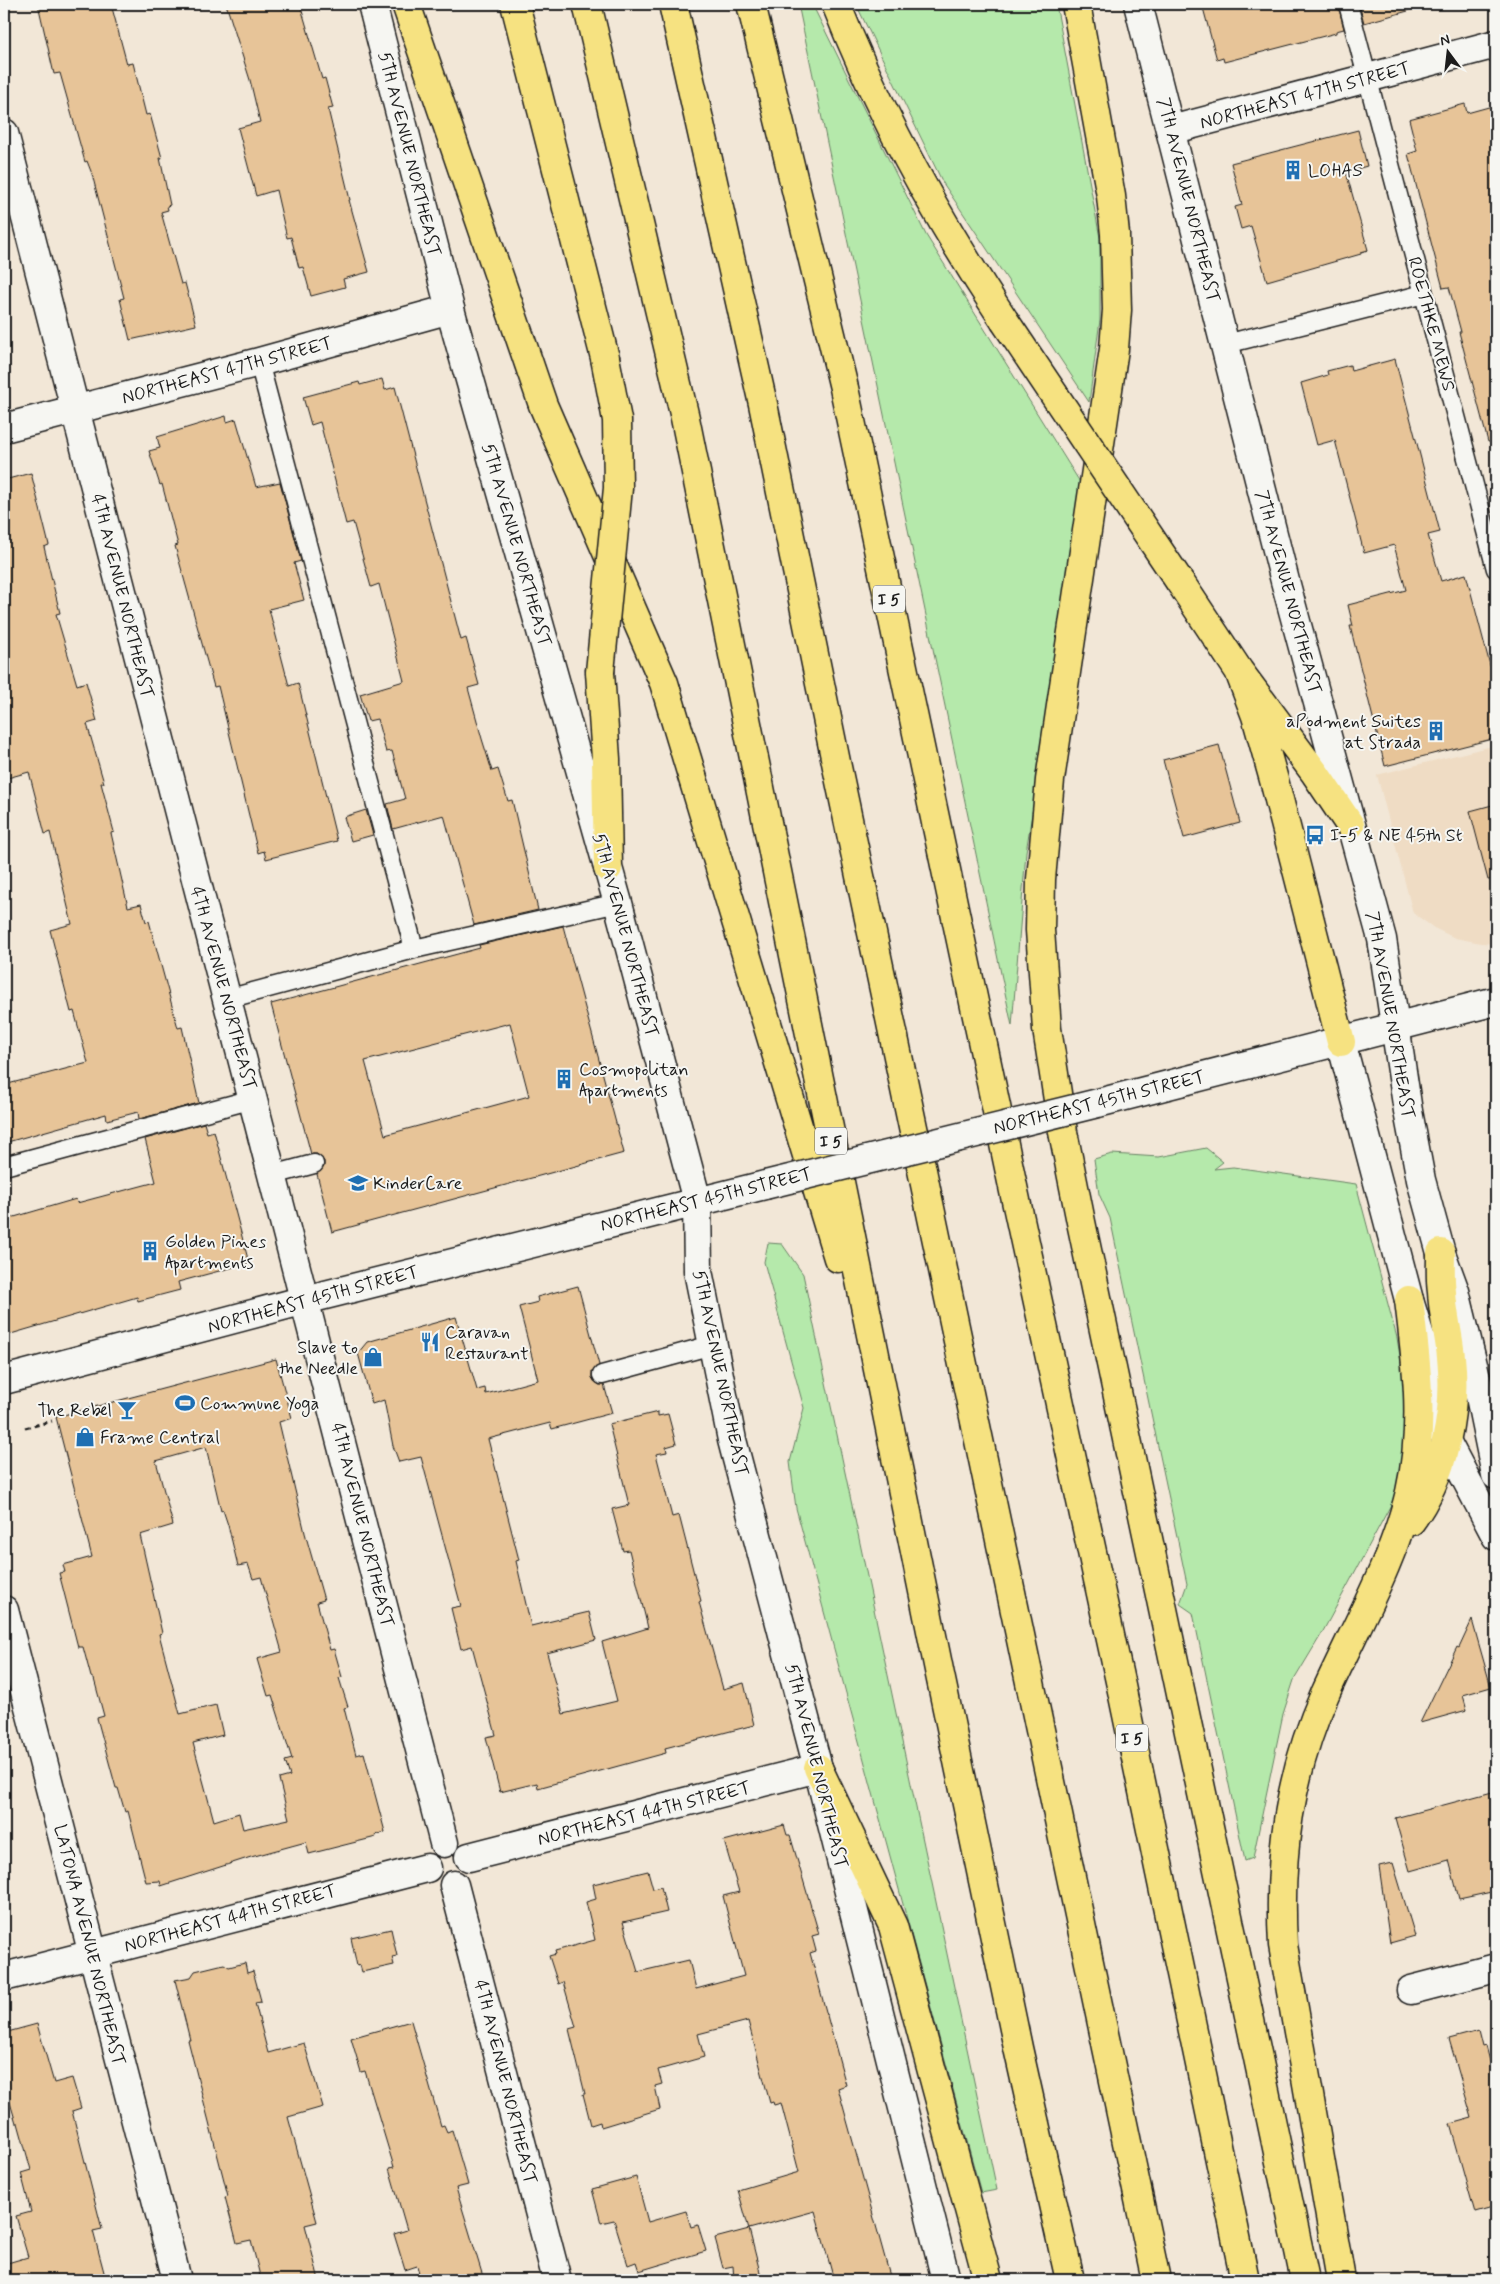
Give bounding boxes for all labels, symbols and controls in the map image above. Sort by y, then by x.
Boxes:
north arrow [1422,28,1472,78]
text: N [1438,31,1452,50]
street label: 5TH AVENUE NORTHEAST [372,49,446,259]
street label: NORTHEAST 47TH STREET [1197,56,1413,136]
street label: 7TH AVENUE NORTHEAST [1151,95,1225,305]
building icon: LOHAS [1282,159,1304,181]
place label: LOHAS [1308,159,1363,183]
street label: ROETHKE MEWS [1402,254,1461,394]
street label: NORTHEAST 47TH STREET [119,331,335,411]
street label: 5TH AVENUE NORTHEAST [476,441,557,650]
street label: 7TH AVENUE NORTHEAST [1249,488,1327,697]
street label: 4TH AVENUE NORTHEAST [85,491,159,701]
road number: I 5 [873,586,905,612]
place label: aPodment Suites at Strada [1286,710,1421,755]
building icon: aPodment Suites at Strada [1425,720,1447,742]
bus stop icon: I-5 & NE 45th St [1304,824,1326,846]
place label: I-5 & NE 45th St [1330,824,1463,848]
street label: 5TH AVENUE NORTHEAST [586,831,664,1040]
street label: 4TH AVENUE NORTHEAST [184,884,262,1093]
street label: 7TH AVENUE NORTHEAST [1360,909,1420,1121]
place label: Cosmopolitan Apartments [579,1058,689,1104]
street label: NORTHEAST 45TH STREET [991,1065,1208,1141]
building icon: Cosmopolitan Apartments [553,1068,575,1090]
road number: I 5 [815,1128,847,1154]
street label: NORTHEAST 45TH STREET [598,1162,815,1238]
school or university icon: KinderCare [347,1172,369,1194]
place label: KinderCare [373,1172,463,1196]
place label: Golden Pines Apartments [165,1230,266,1276]
building icon: Golden Pines Apartments [139,1240,161,1262]
street label: NORTHEAST 45TH STREET [205,1260,421,1340]
street label: 5TH AVENUE NORTHEAST [686,1268,754,1479]
place label: Caravan Restaurant [445,1321,529,1366]
restaurant icon: Caravan Restaurant [419,1331,441,1353]
place label: Slave to the Needle [279,1336,358,1381]
shop icon: Slave to the Needle [362,1346,384,1368]
sports icon: Commune Yoga [174,1392,196,1414]
place label: Commune Yoga [200,1392,319,1417]
place label: The Rebel [38,1399,112,1423]
bar icon: The Rebel [116,1399,138,1421]
street label: 4TH AVENUE NORTHEAST [325,1420,399,1630]
shop icon: Frame Central [74,1426,96,1448]
place label: Frame Central [100,1426,220,1450]
street label: 5TH AVENUE NORTHEAST [779,1661,853,1871]
road number: I 5 [1116,1725,1148,1752]
street label: NORTHEAST 44TH STREET [535,1776,753,1852]
street label: LATONA AVENUE NORTHEAST [47,1822,131,2068]
street label: NORTHEAST 44TH STREET [122,1879,339,1959]
street label: 4TH AVENUE NORTHEAST [468,1977,542,2187]

